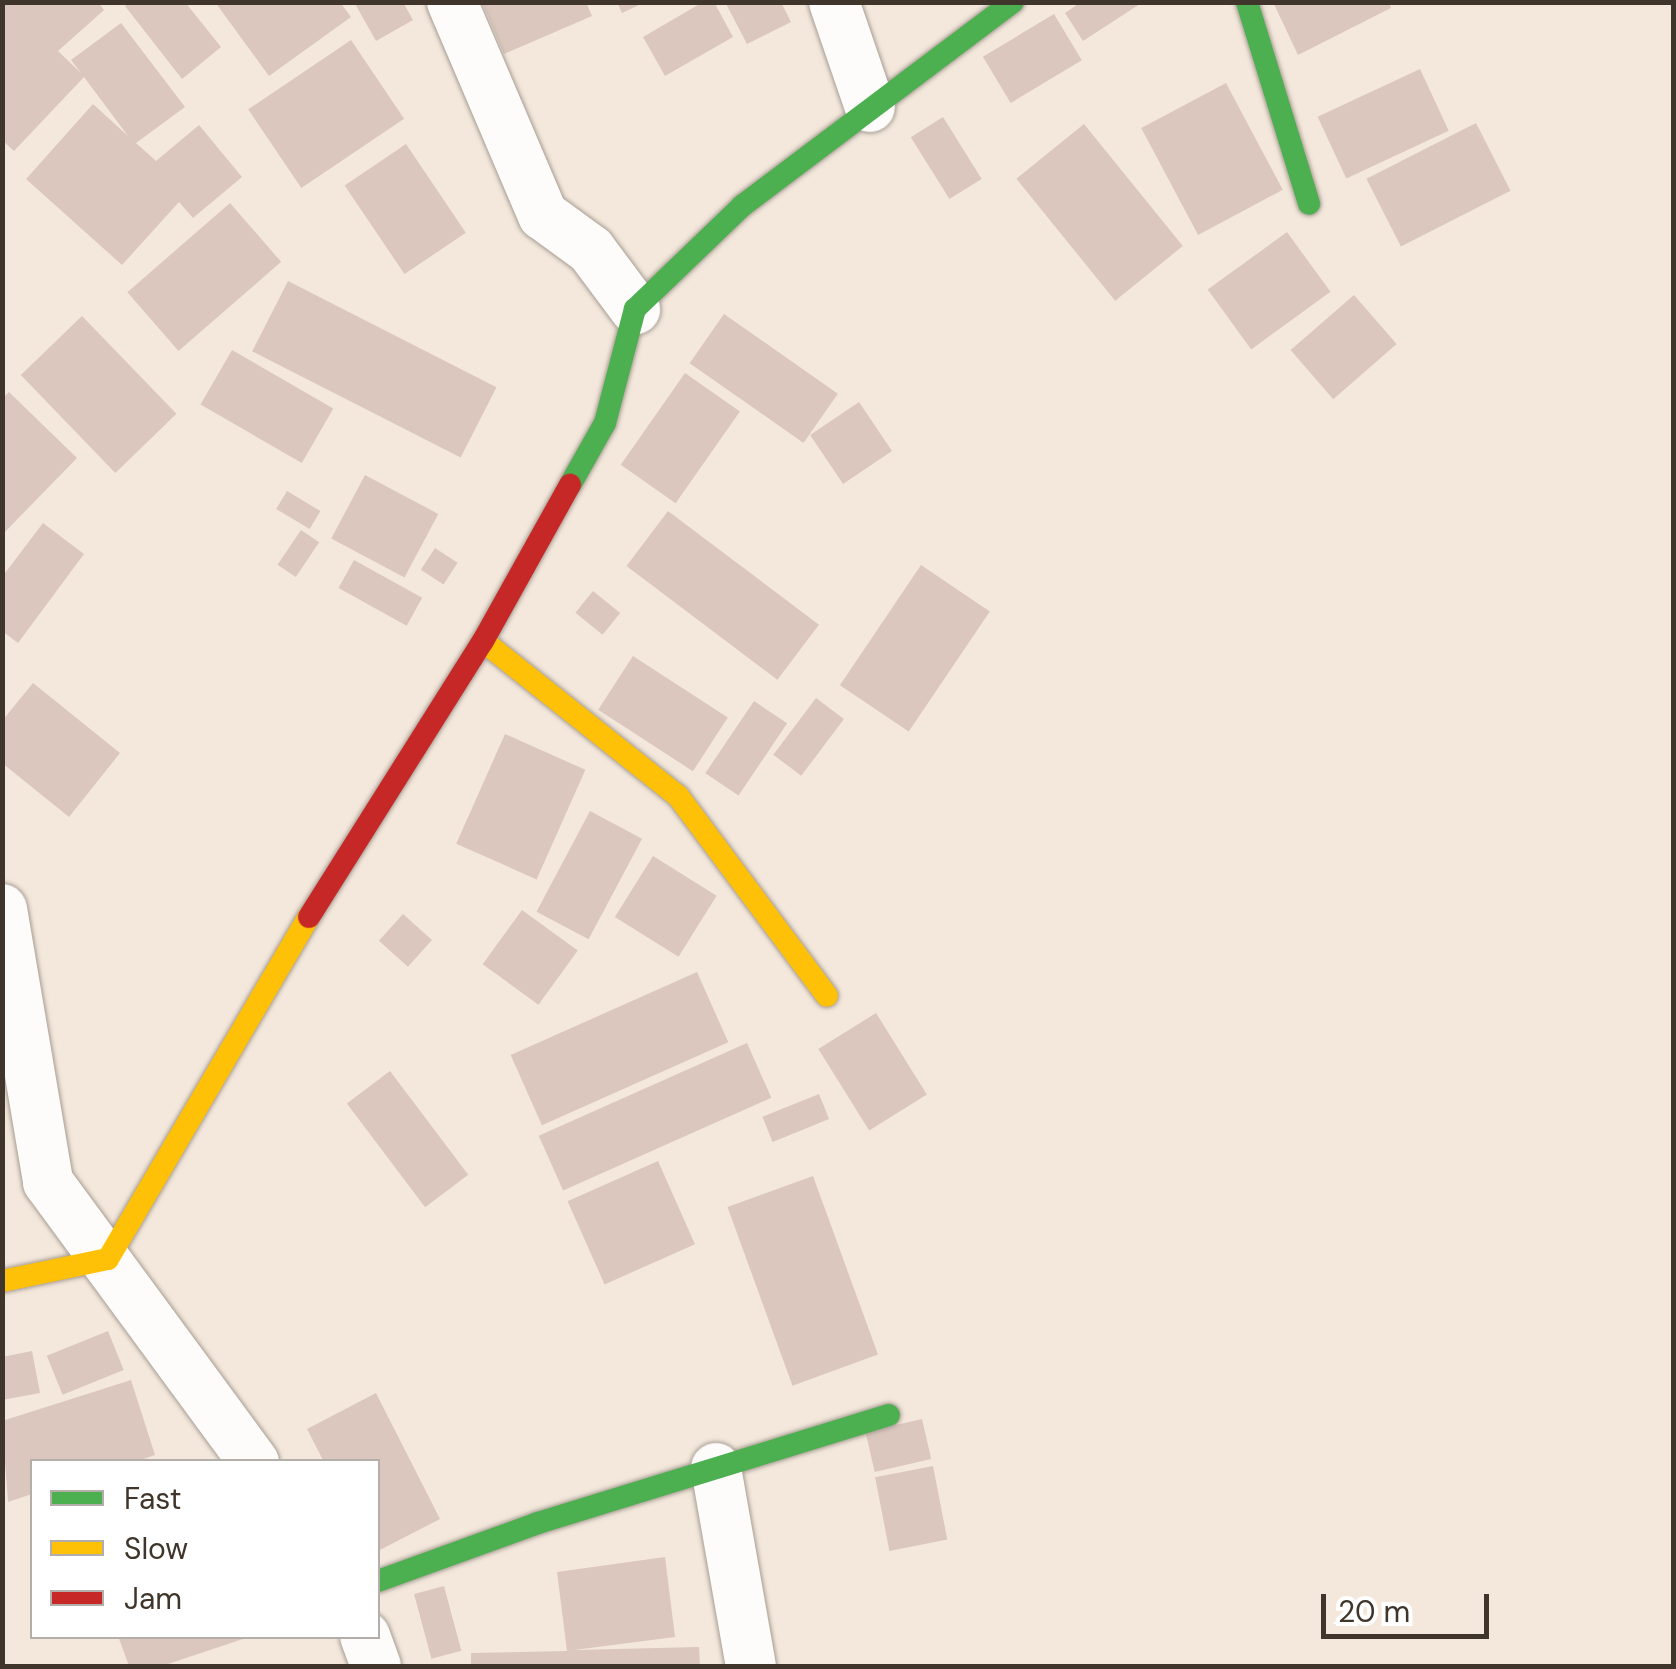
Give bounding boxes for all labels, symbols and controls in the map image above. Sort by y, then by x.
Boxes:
legend [30,1459,380,1639]
text: Fast [124,1479,182,1518]
text: Slow [124,1529,188,1568]
scale bar [1326,1574,1494,1636]
text: Jam [124,1579,182,1618]
text: 20 m [1338,1592,1410,1631]

